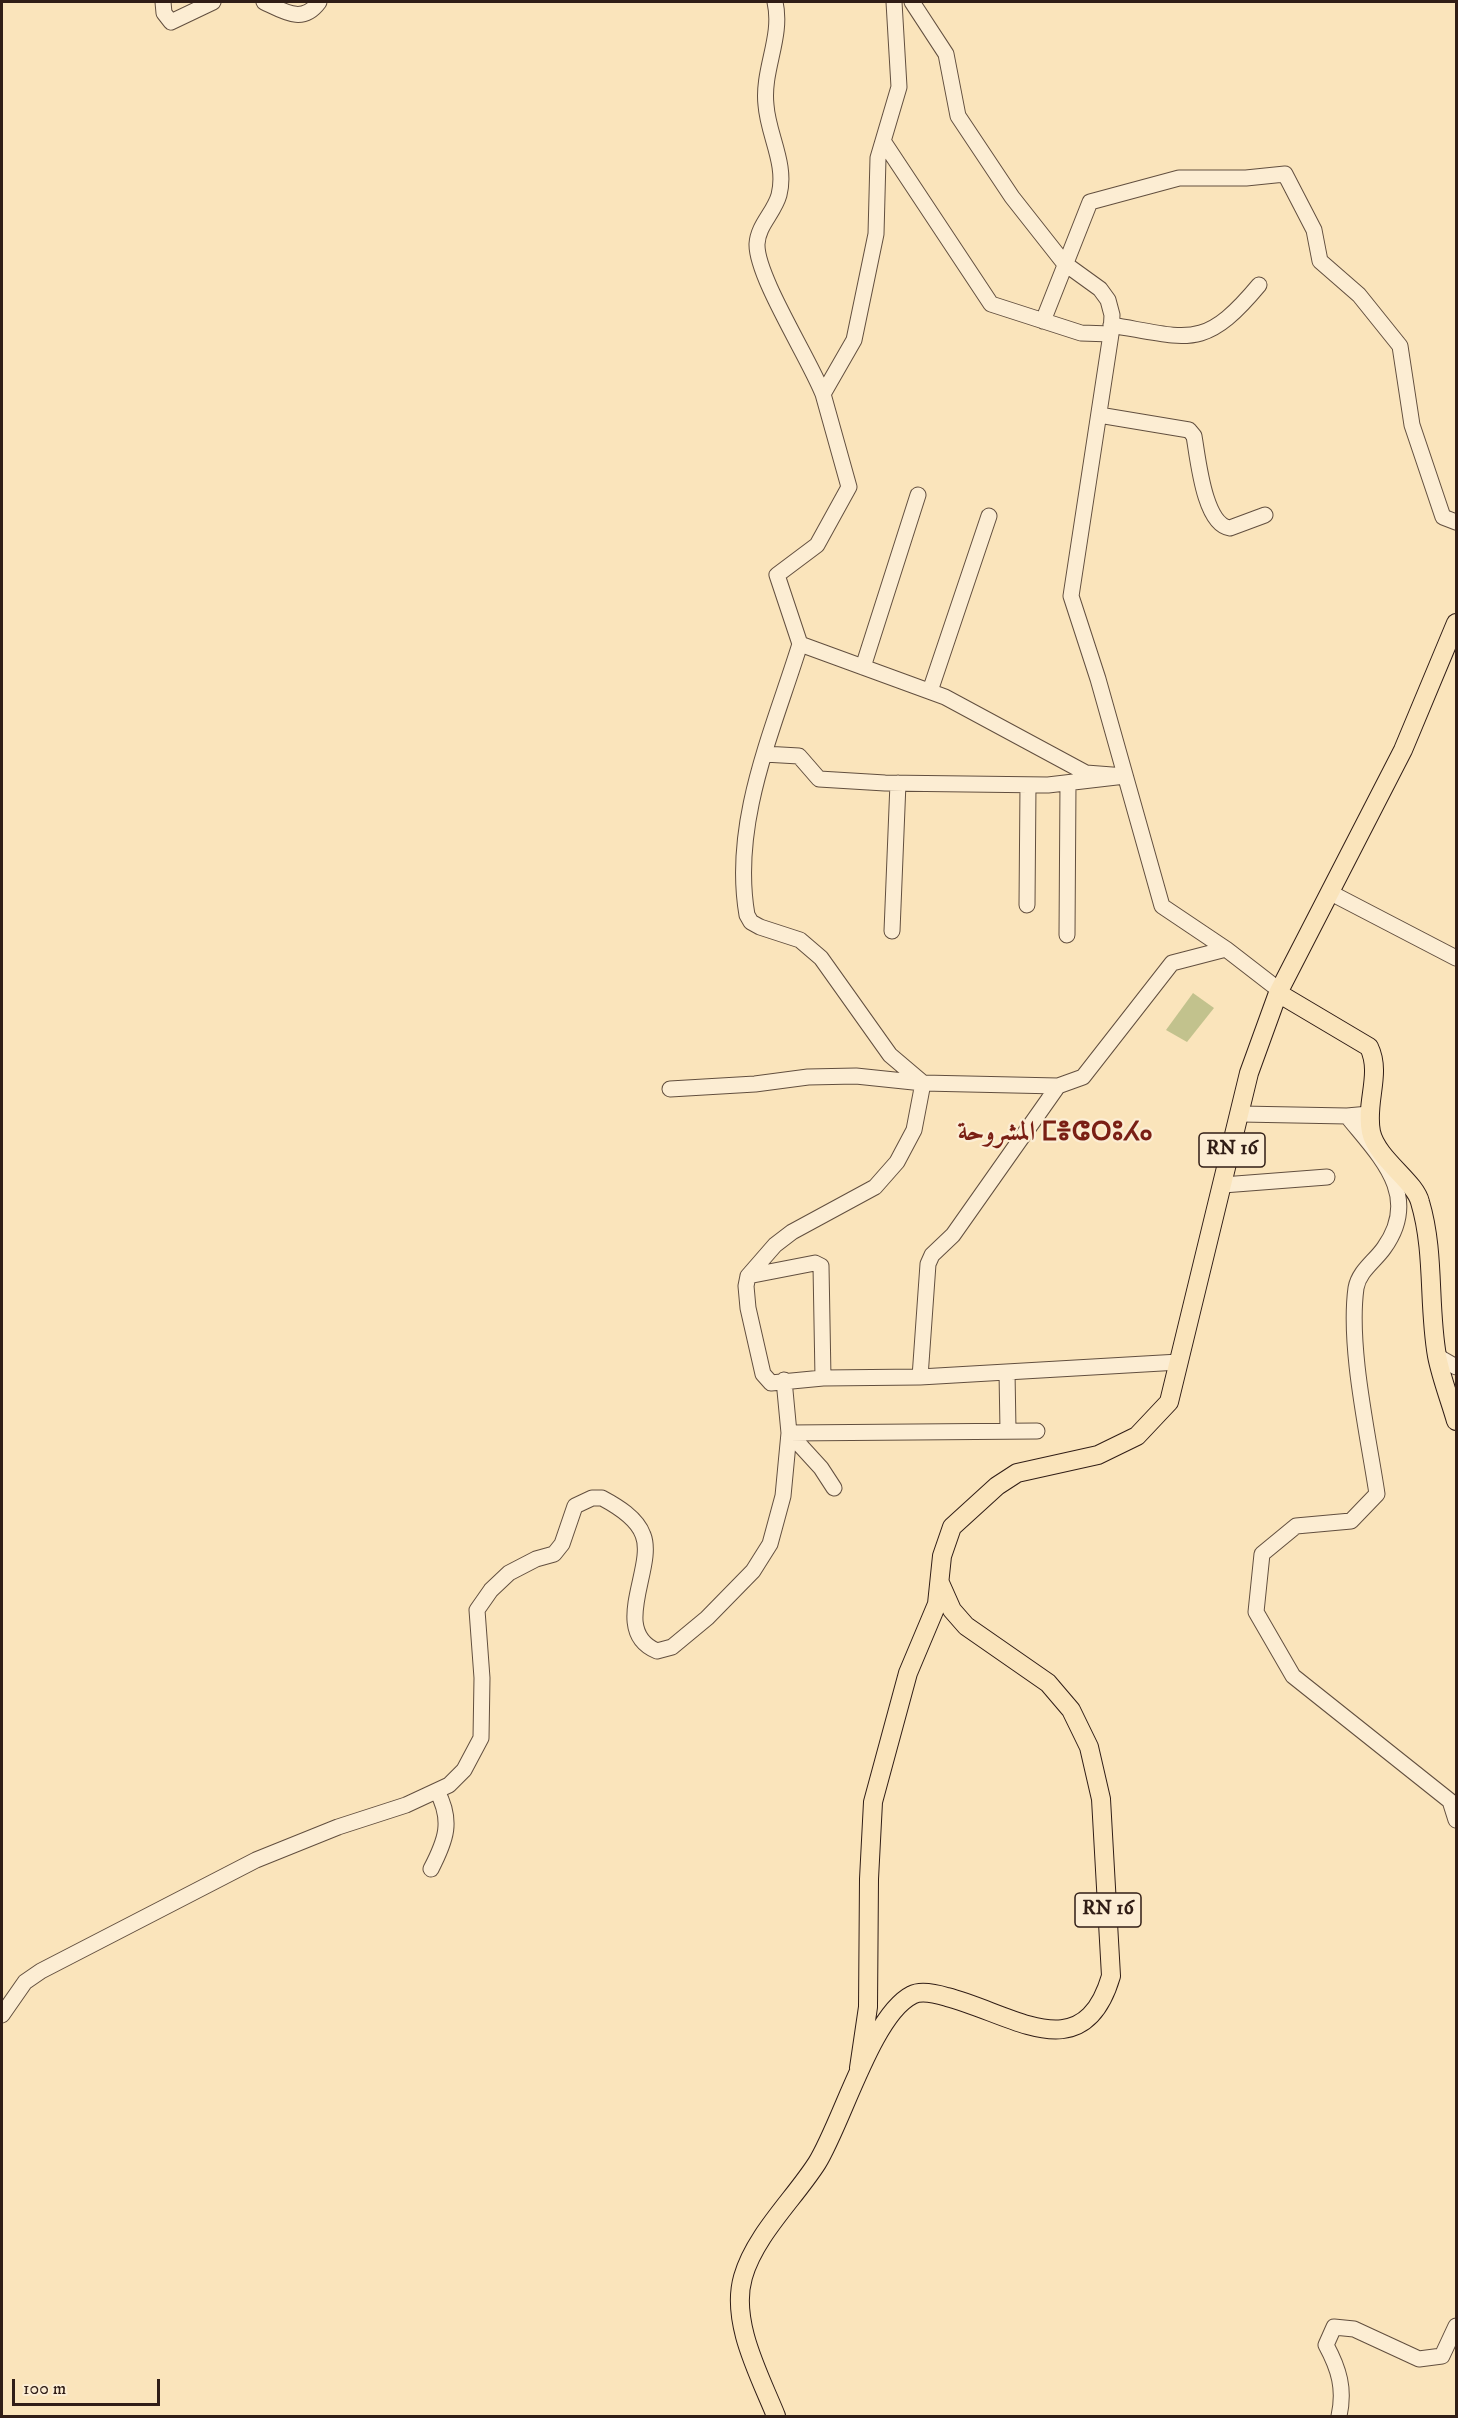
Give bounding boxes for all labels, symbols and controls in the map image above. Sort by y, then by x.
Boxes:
district label: المشروحة ⵎⴻⵛⵔⵓⵃⴰ [957,1118,1153,1150]
road number: RN 16 [1199,1133,1265,1167]
road number: RN 16 [1075,1893,1141,1927]
scale bar [15,2367,164,2405]
text: 100 m [23,2378,66,2400]

